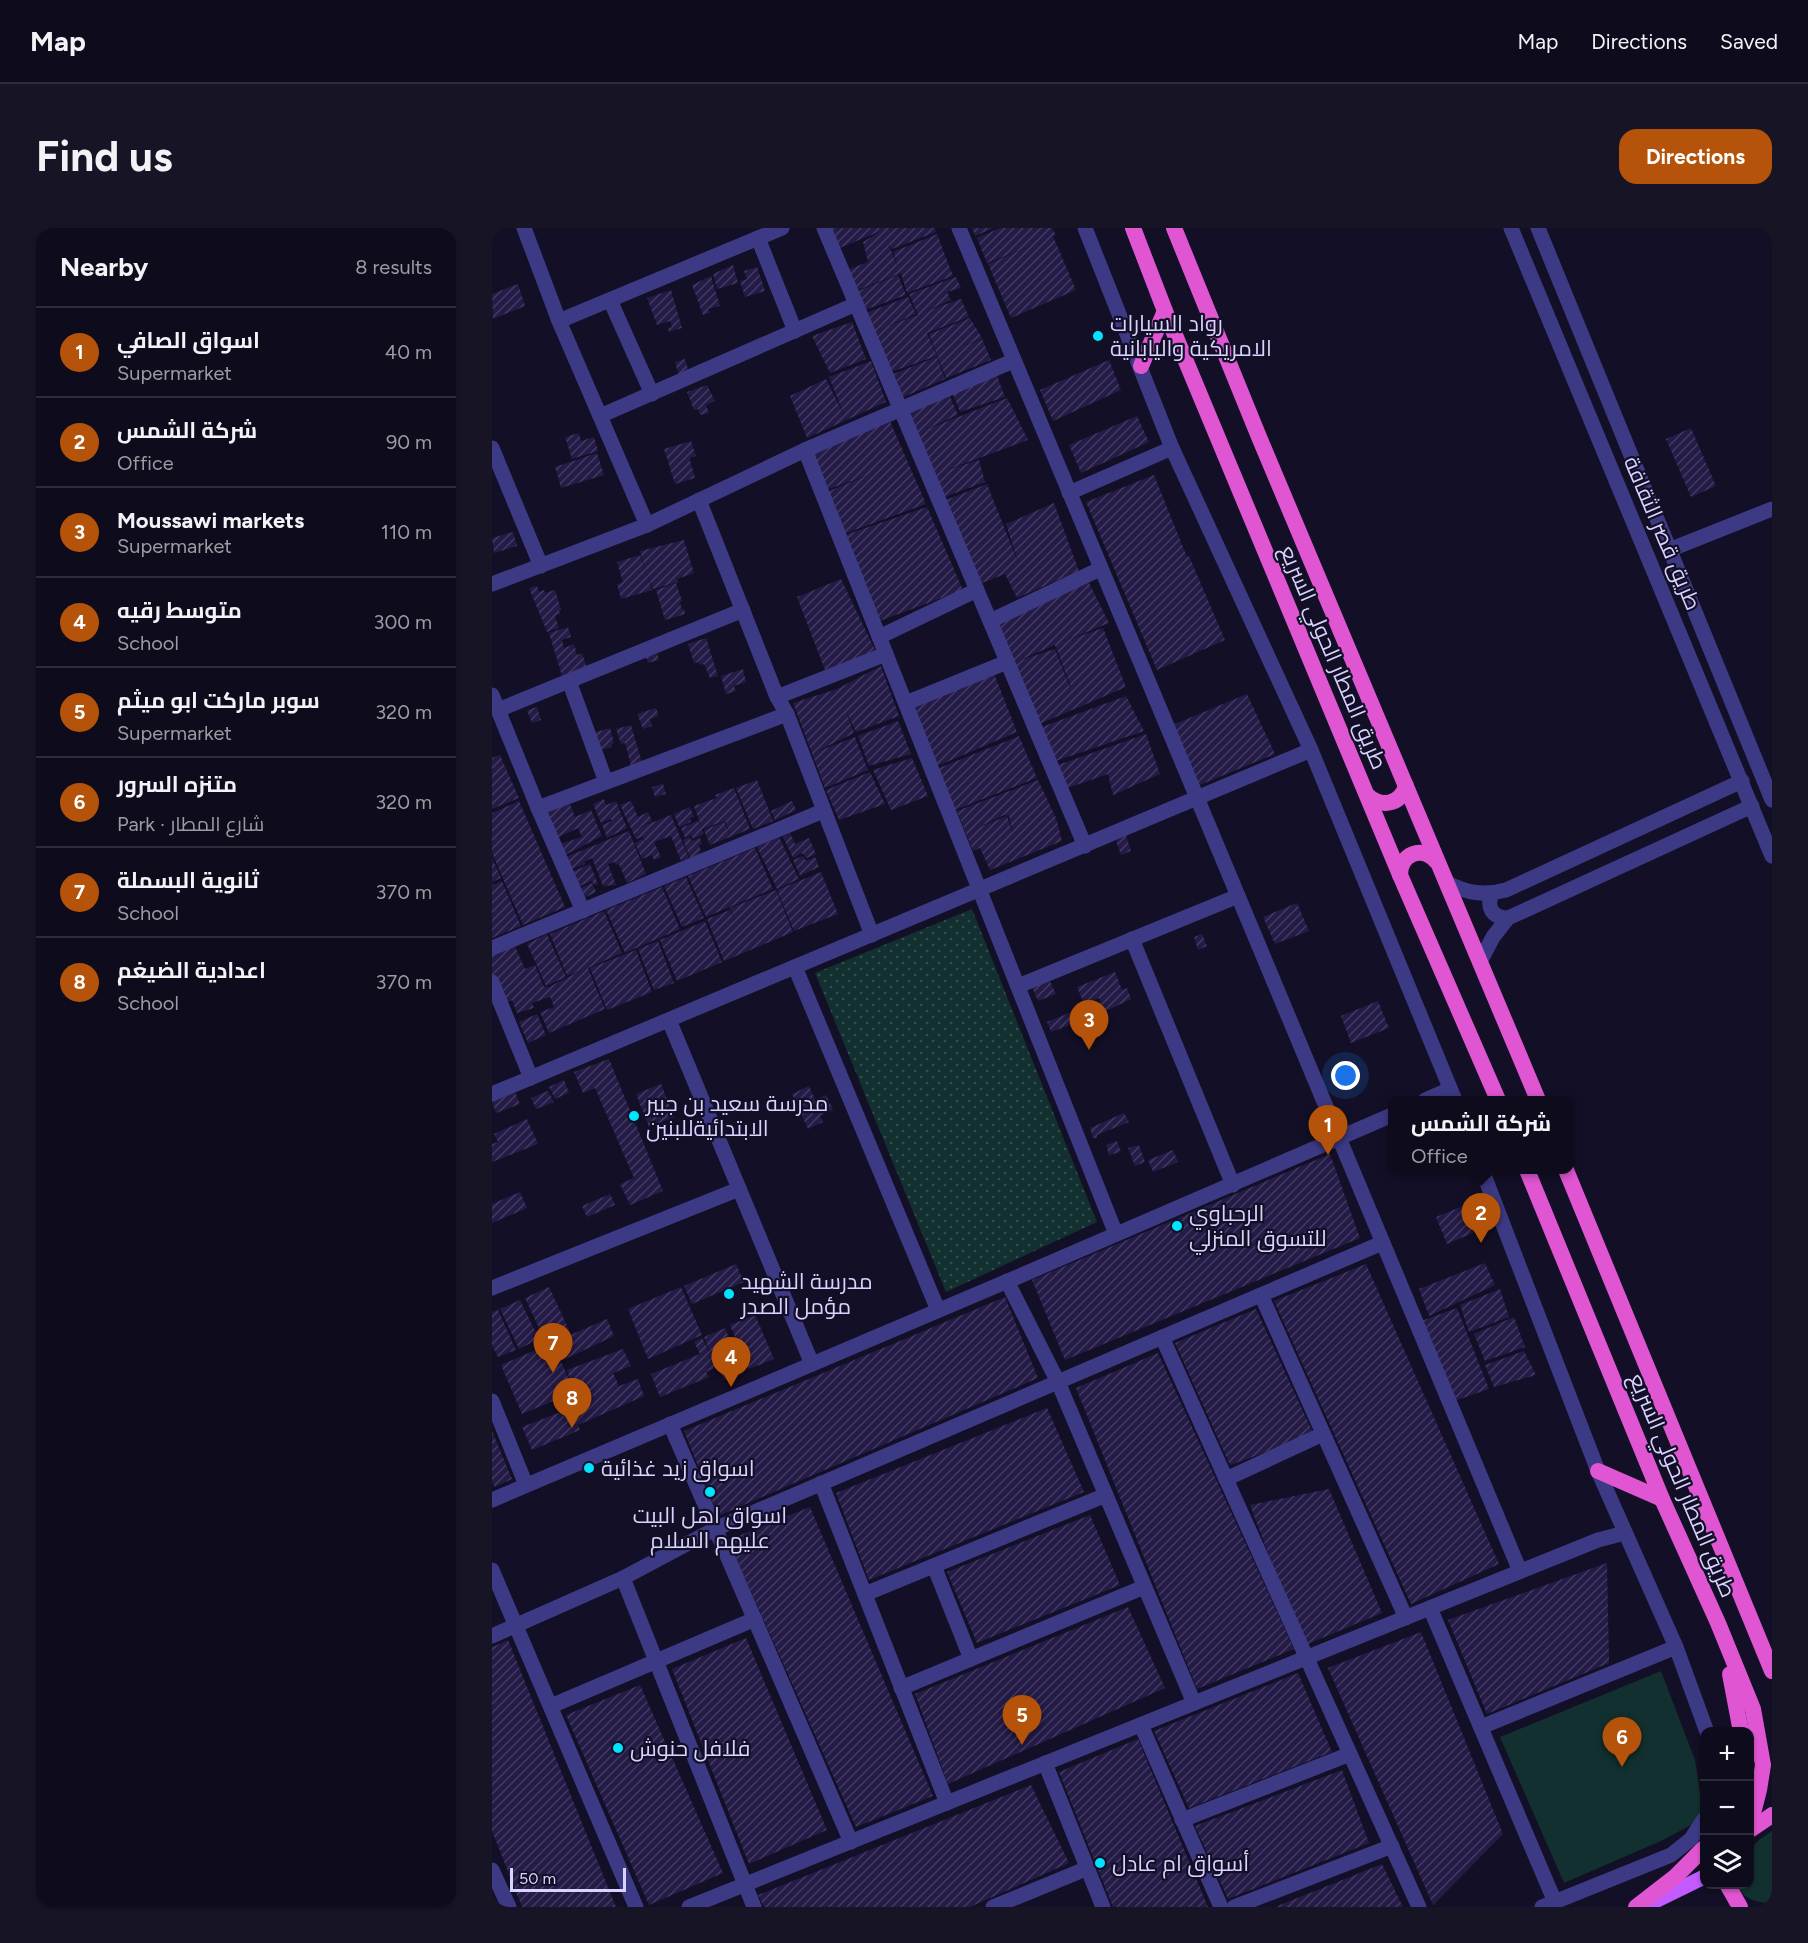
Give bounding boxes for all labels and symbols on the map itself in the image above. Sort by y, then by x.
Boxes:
place label: رواد السيارات الامريكية واليابانية [1110,310,1272,362]
marker: رواد السيارات الامريكية واليابانية [1091,329,1105,343]
street label: طريق قصر الثقافة [1618,452,1707,614]
street label: طريق المطار الحولي السريع [1271,541,1393,775]
pin: 3 [1070,1000,1108,1050]
your location [1331,1061,1360,1090]
place label: مدرسة سعيد بن جبير الابتدائيةللبنين [644,1090,828,1142]
pin: 1 [1308,1106,1348,1155]
marker: مدرسة سعيد بن جبير الابتدائيةللبنين [627,1109,641,1123]
pin: 2 [1462,1194,1500,1243]
place label: الرحباوي للتسوق المنزلي [1189,1200,1327,1255]
marker: الرحباوي للتسوق المنزلي [1170,1219,1184,1233]
place label: مدرسة الشهيد مؤمل الصدر [739,1268,873,1320]
marker: مدرسة الشهيد مؤمل الصدر [722,1287,736,1301]
pin: 7 [534,1324,572,1373]
pin: 4 [712,1338,750,1387]
street label: طريق المطار الحولي السريع [1620,1369,1742,1603]
pin: 8 [552,1378,592,1428]
place label: اسواق زيد غذائية [601,1455,755,1482]
marker: اسواق زيد غذائية [582,1461,596,1475]
marker: اسواق اهل البيت عليهم السلام [703,1485,717,1499]
place label: اسواق اهل البيت عليهم السلام [633,1502,787,1556]
pin: 5 [1002,1696,1042,1745]
pin: 6 [1602,1718,1642,1767]
place label: فلافل حنوش [630,1735,750,1762]
marker: فلافل حنوش [611,1741,625,1755]
place label: أسواق ام عادل [1112,1850,1249,1879]
marker: أسواق ام عادل [1093,1856,1107,1870]
scale bar [510,1865,626,1892]

